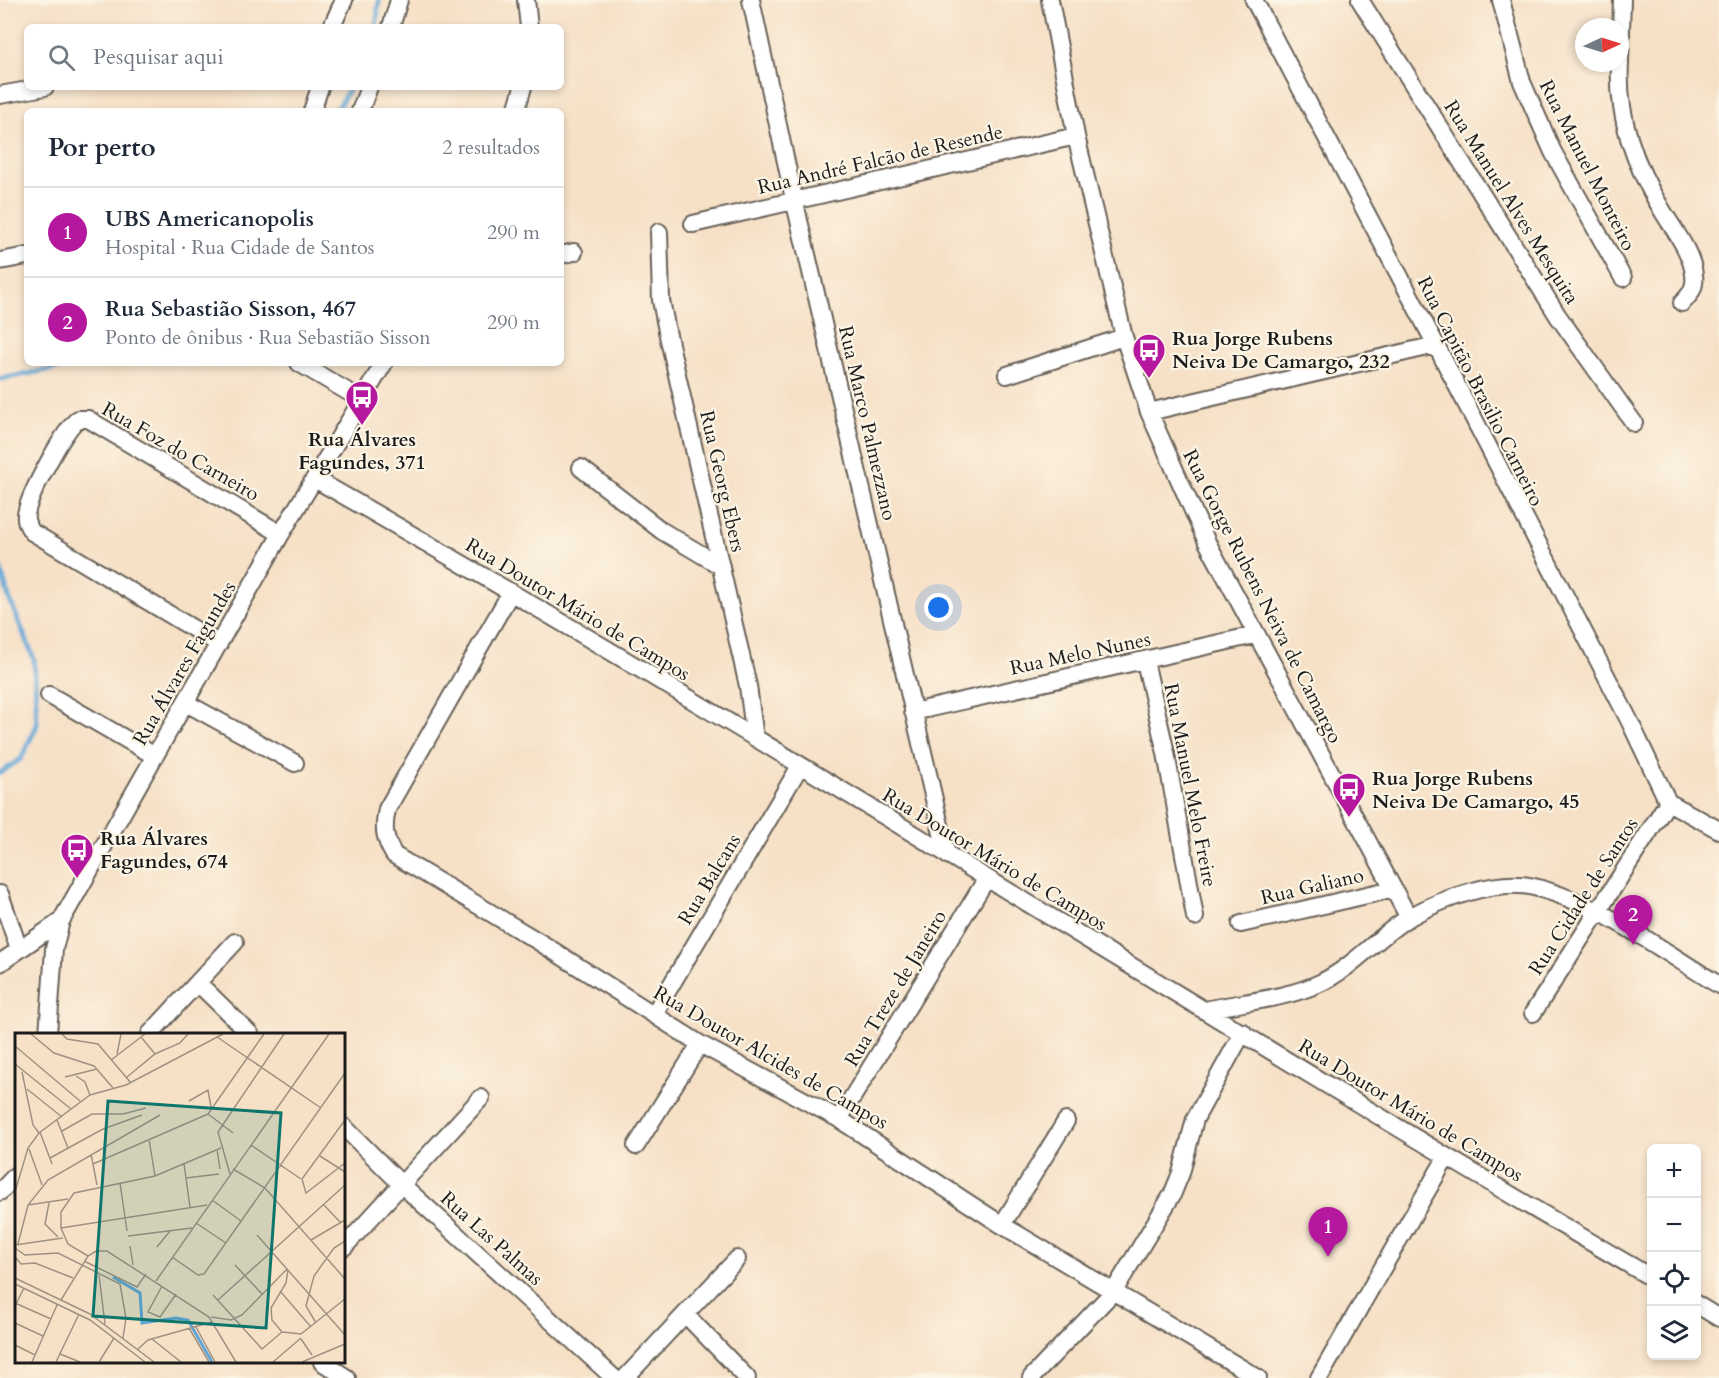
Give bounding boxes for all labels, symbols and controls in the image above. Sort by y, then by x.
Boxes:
north arrow [1575,18,1629,72]
search box [24,24,564,90]
icon: search [45,41,78,74]
text: Pesquisar aqui [93,42,224,72]
street label: Rua Manuel Monteiro [1533,75,1642,255]
street label: Rua Manuel Alves Mesquita [1438,95,1586,310]
street label: Rua André Falcão de Resende [755,118,1005,201]
text: Por perto [48,130,156,165]
text: 2 resultados [442,134,540,161]
text: UBS Americanopolis [105,204,314,234]
text: 1 [62,219,73,246]
text: 290 m [487,219,540,246]
text: Hospital · Rua Cidade de Santos [105,234,374,261]
street label: Rua Capitão Brasilio Carneiro [1411,272,1550,511]
text: Rua Sebastião Sisson, 467 [105,294,356,324]
text: 2 [62,309,73,336]
text: 290 m [487,309,540,336]
street label: Rua Marco Palmezzano [832,323,903,523]
text: Ponto de ônibus · Rua Sebastião Sisson [105,324,431,351]
place label: Rua Jorge Rubens Neiva De Camargo, 232 [1172,325,1390,375]
bus stop icon: Rua Jorge Rubens Neiva De Camargo, 232 [1131,332,1167,379]
bus stop icon: Rua Álvares Fagundes, 371 [344,379,380,426]
street label: Rua Foz do Carneiro [97,395,265,508]
street label: Rua Georg Ebers [693,408,752,555]
place label: Rua Álvares Fagundes, 371 [298,426,426,476]
street label: Rua Gorge Rubens Neiva de Camargo [1176,445,1349,748]
street label: Rua Doutor Mário de Campos [460,532,695,687]
street label: Rua Álvares Fagundes [126,576,242,750]
your location [924,593,953,622]
street label: Rua Melo Nunes [1007,625,1153,682]
street label: Rua Manuel Melo Freire [1157,681,1224,889]
place label: Rua Jorge Rubens Neiva De Camargo, 45 [1372,765,1580,815]
bus stop icon: Rua Jorge Rubens Neiva De Camargo, 45 [1331,771,1367,818]
street label: Rua Doutor Mário de Campos [877,782,1112,937]
street label: Rua Cidade de Santos [1522,812,1645,980]
place label: Rua Álvares Fagundes, 674 [100,825,228,875]
street label: Rua Balcans [672,829,747,930]
bus stop icon: Rua Álvares Fagundes, 674 [59,832,95,879]
street label: Rua Galiano [1258,861,1366,911]
pin: 2 [1614,896,1652,945]
street label: Rua Treze de Janeiro [838,905,953,1071]
street label: Rua Doutor Alcides de Campos [649,979,893,1136]
inset map [15,1033,345,1363]
street label: Rua Doutor Mário de Campos [1293,1033,1528,1188]
map controls [1647,1144,1701,1360]
button: + [1647,1144,1701,1198]
street label: Rua Las Palmas [435,1185,549,1292]
button: − [1647,1198,1701,1252]
pin: 1 [1308,1208,1348,1257]
button: locate [1647,1252,1701,1306]
button: layers [1647,1306,1701,1360]

